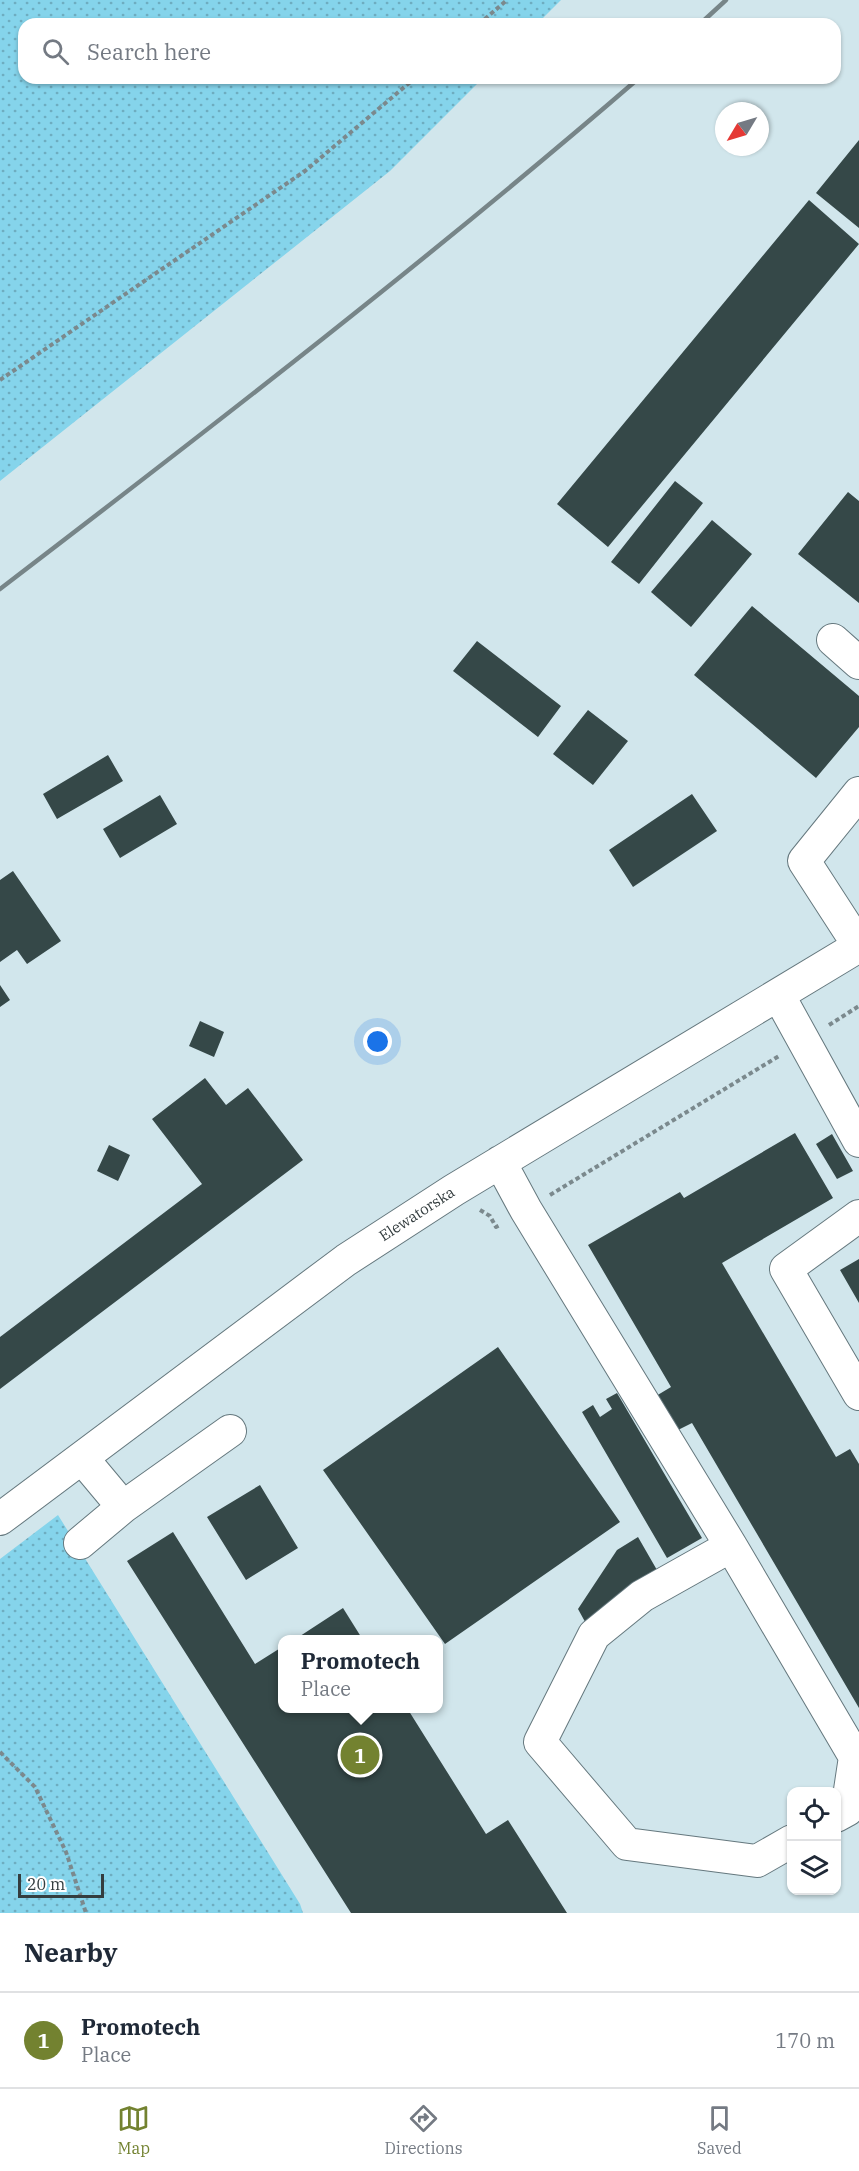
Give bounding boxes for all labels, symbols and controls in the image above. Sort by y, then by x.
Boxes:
search box [18,18,841,84]
icon: search [39,35,72,68]
text: Search here [87,37,211,66]
north arrow [715,102,769,156]
your location [363,1027,392,1056]
street label: Elewatorska [375,1182,458,1245]
popup [278,1635,443,1713]
text: Promotech [301,1646,420,1675]
text: Place [301,1675,351,1702]
pin: 1 [340,1732,380,1778]
map controls [787,1787,841,1895]
button: locate [787,1787,841,1841]
button: layers [787,1841,841,1895]
scale bar [18,1871,104,1898]
text: 20 m [27,1874,65,1894]
text: Nearby [24,1935,118,1969]
text: Promotech [81,2012,200,2041]
text: 1 [38,2027,50,2054]
text: 170 m [775,2027,835,2054]
text: Place [81,2041,131,2068]
tab: Map [117,2102,150,2158]
tab: Directions [385,2102,463,2158]
tab: Saved [697,2102,742,2158]

